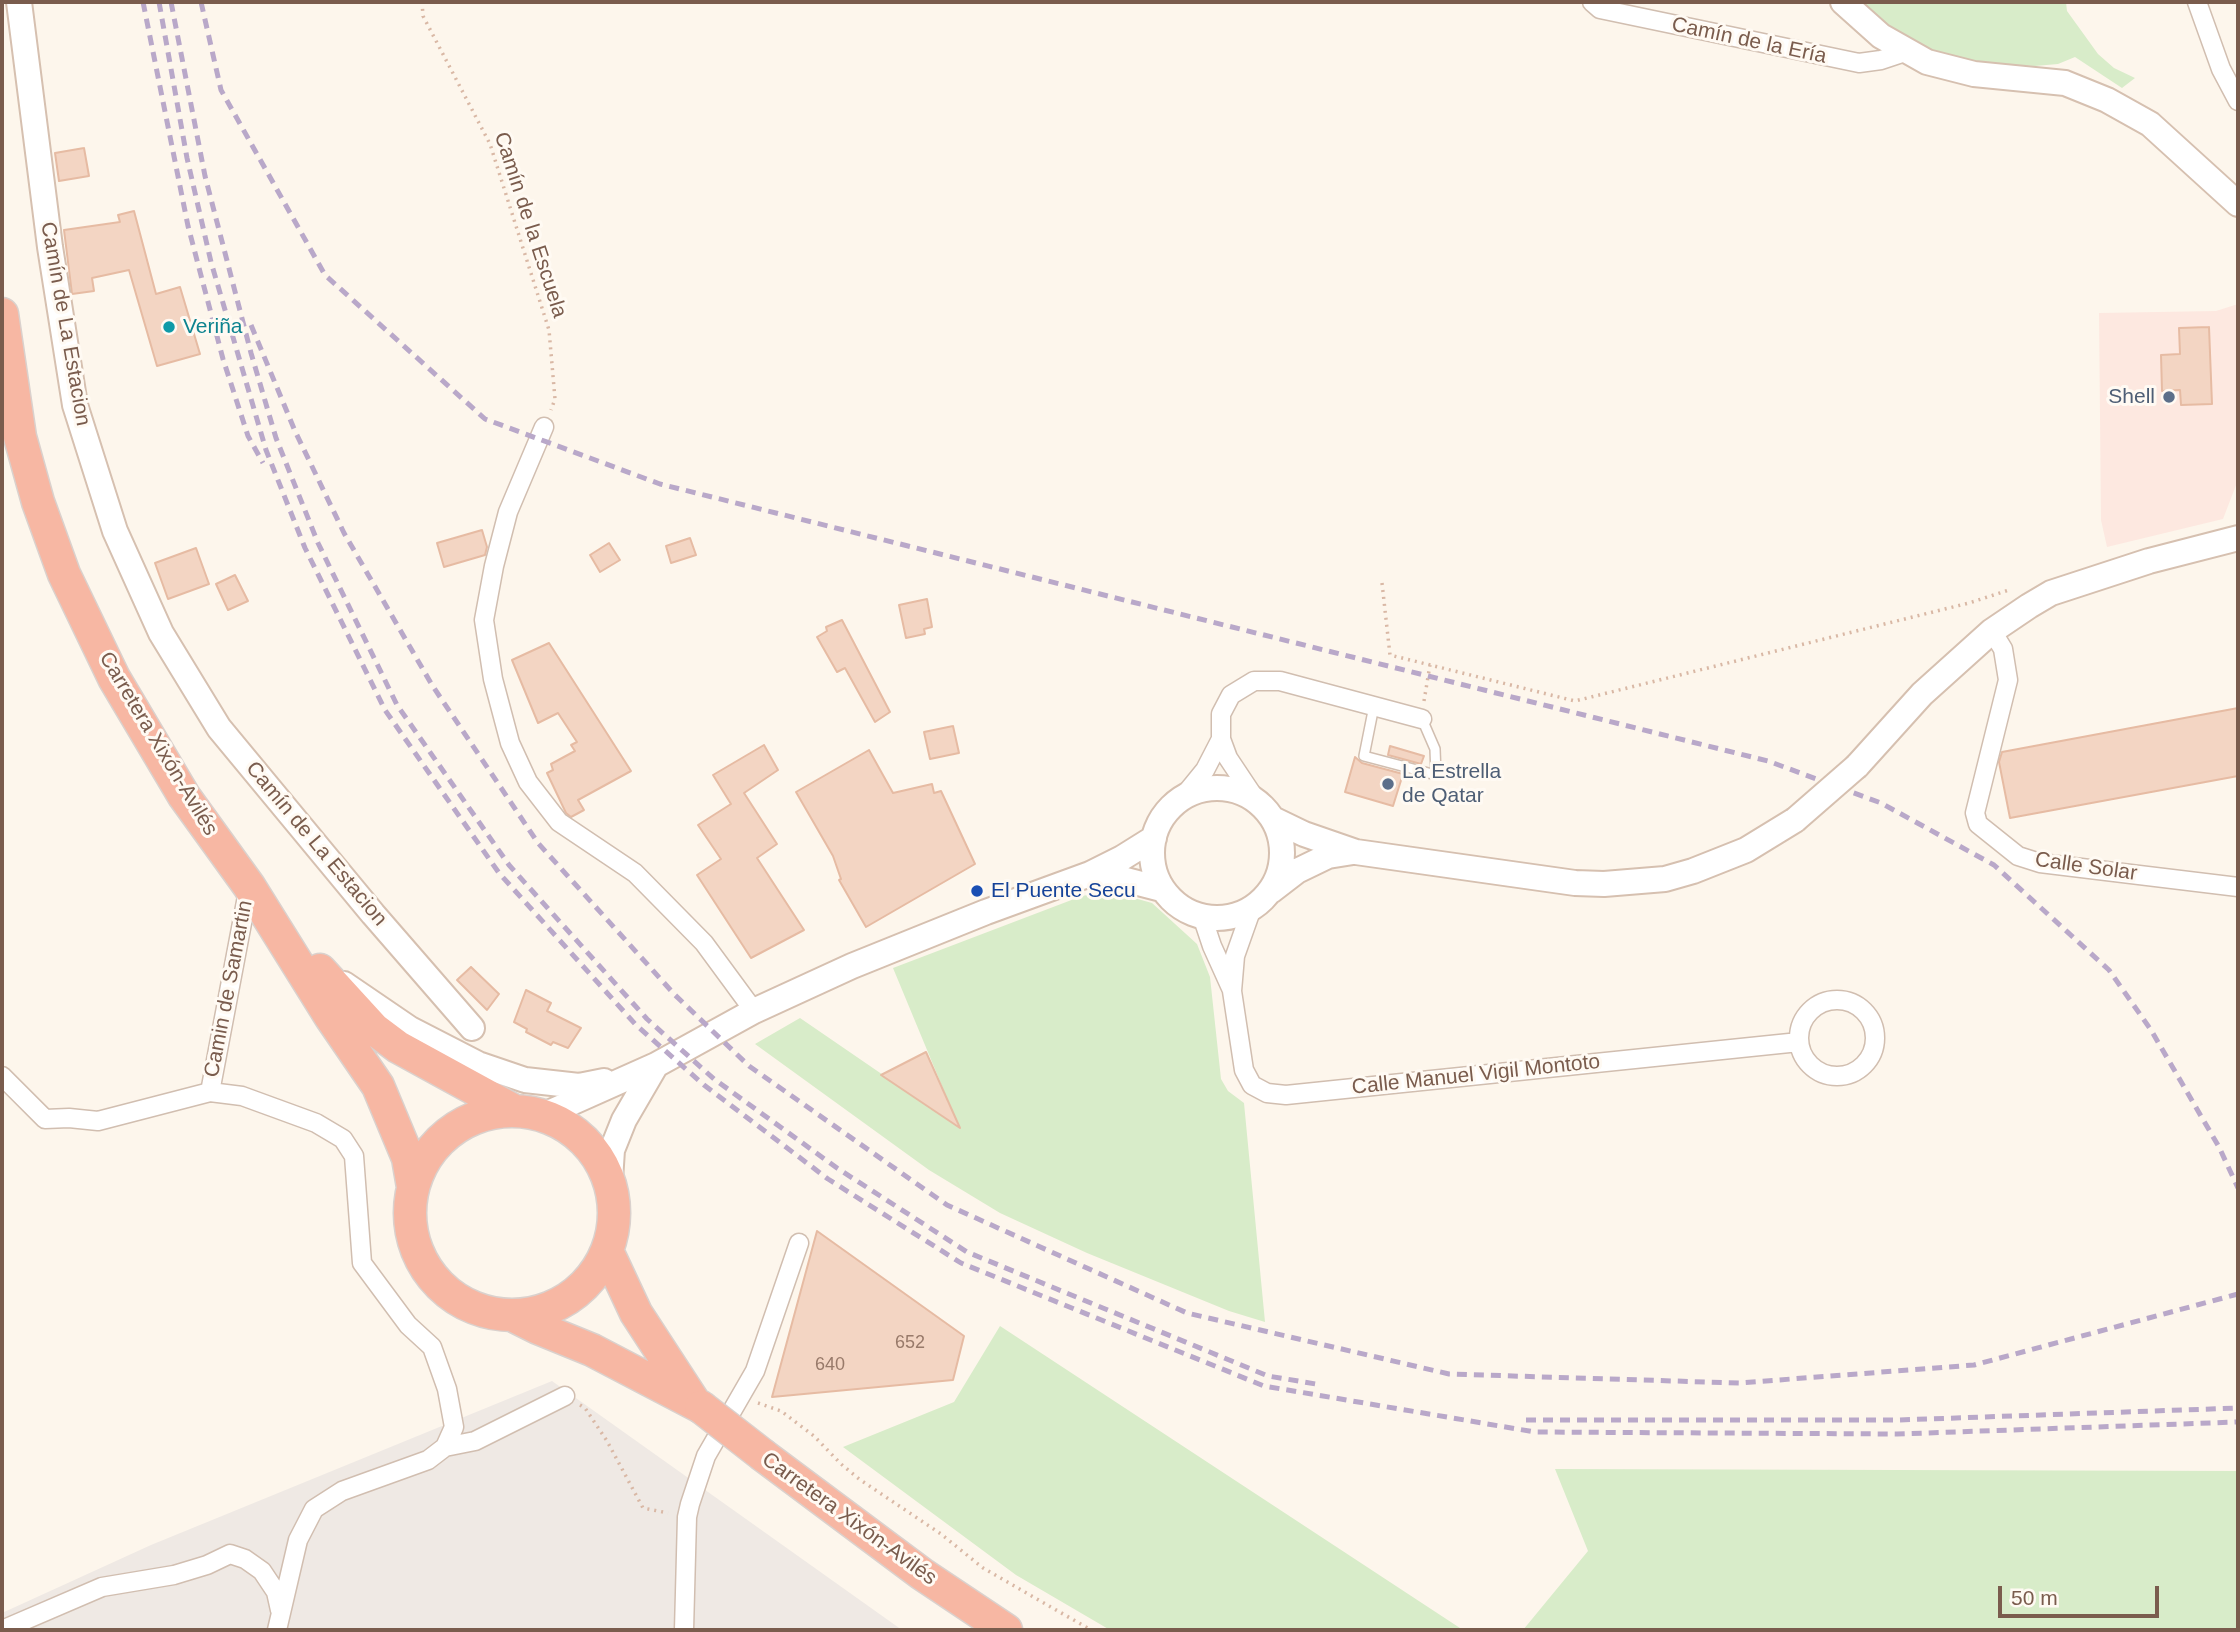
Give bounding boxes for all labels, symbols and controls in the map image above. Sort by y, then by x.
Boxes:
street label: Camín de la Ería [1669,12,1829,70]
street label: Camín de la Escuela [488,129,572,321]
street label: Camín de La Estacion [35,220,95,428]
place label: Veriña [183,314,243,340]
marker: Veriña [161,319,177,335]
place label: Shell [2108,384,2155,410]
marker: Shell [2161,389,2177,405]
street label: Carretera Xixón-Avilés [93,648,223,840]
street label: Camín de La Estacion [240,757,392,931]
place label: La Estrella de Qatar [1402,759,1501,809]
marker: La Estrella de Qatar [1380,776,1396,792]
street label: Calle Solar [2033,847,2139,887]
place label: El Puente Secu [991,878,1136,904]
marker: El Puente Secu [969,883,985,899]
street label: Camin de Samartin [199,898,259,1080]
street label: Calle Manuel Vigil Montoto [1351,1049,1601,1101]
house number: 652 [895,1332,925,1354]
house number: 640 [815,1354,845,1376]
street label: Carretera Xixón-Avilés [757,1447,941,1591]
scale bar [2002,1572,2163,1616]
text: 50 m [2011,1586,2058,1609]

